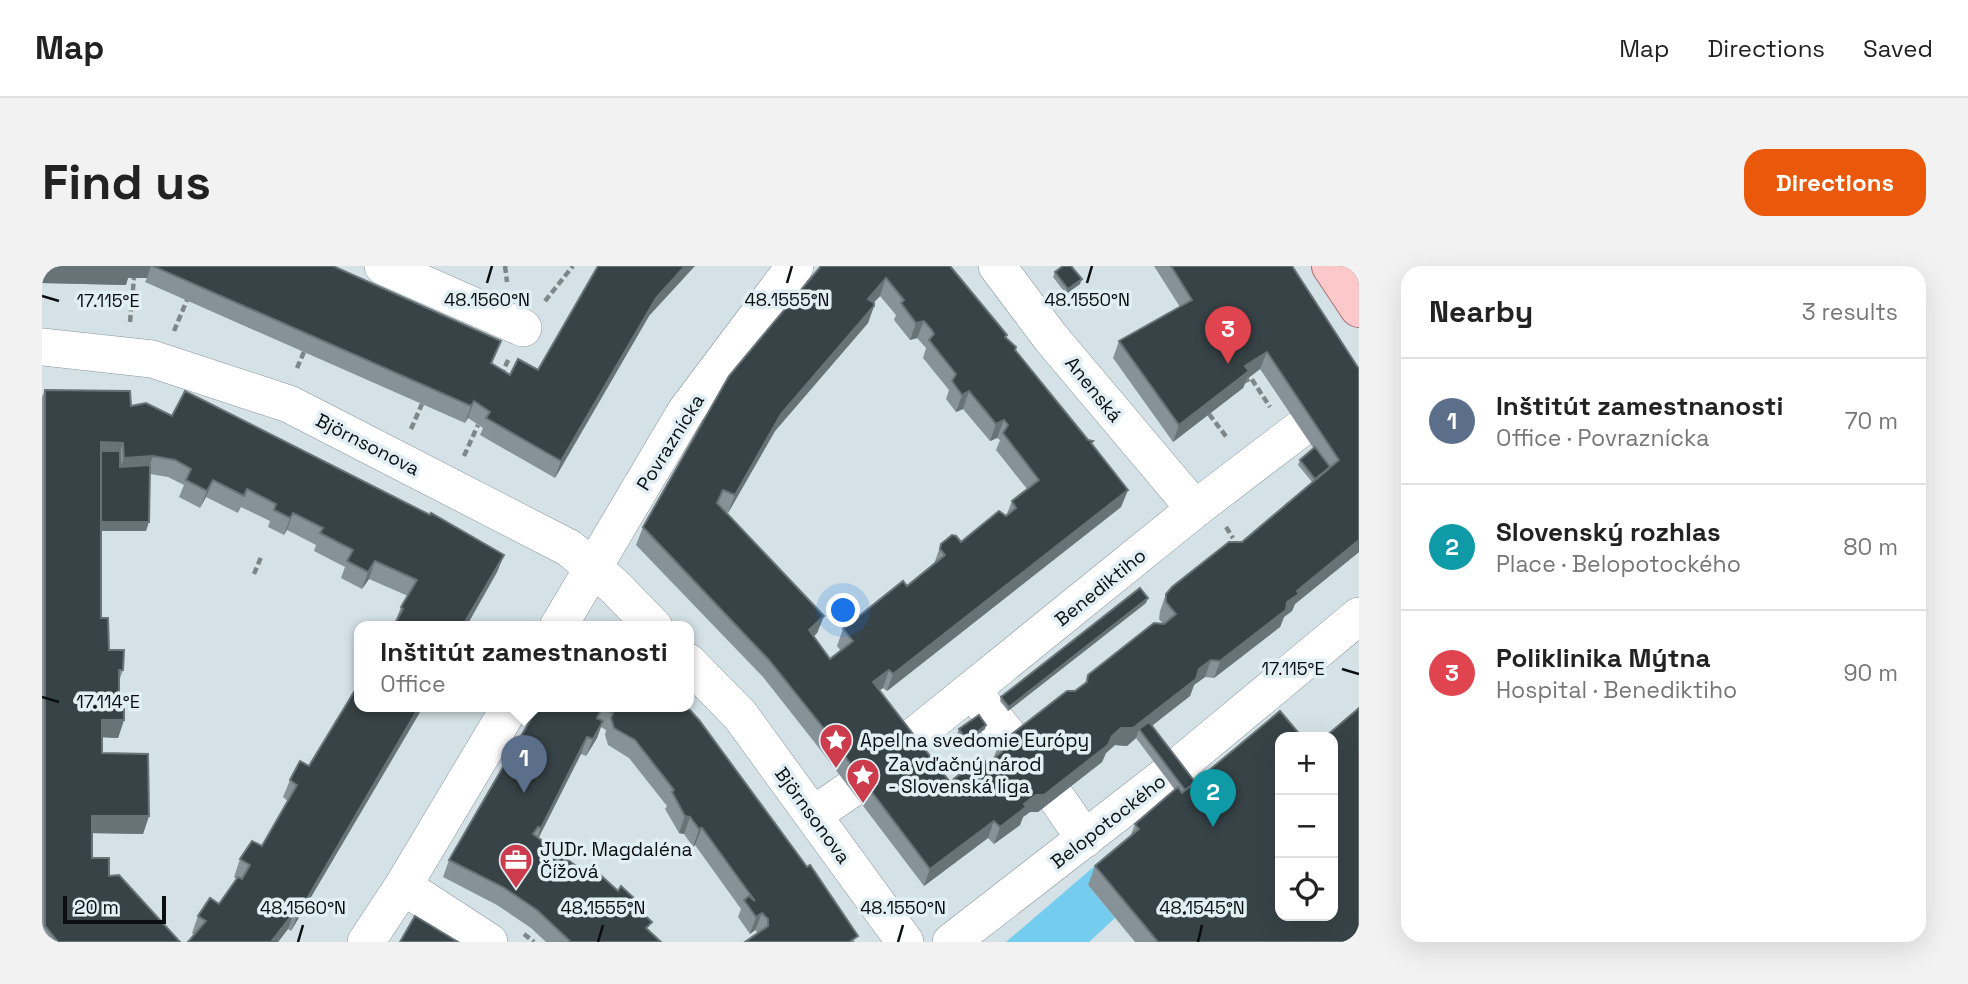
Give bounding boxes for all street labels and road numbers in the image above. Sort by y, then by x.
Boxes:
street label: Anenská [1060,351,1128,427]
street label: Povraznícka [631,389,710,495]
street label: Björnsonova [312,408,424,481]
street label: Benediktiho [1049,543,1151,632]
street label: Björnsonova [769,762,856,869]
street label: Belopotockého [1046,769,1171,874]

